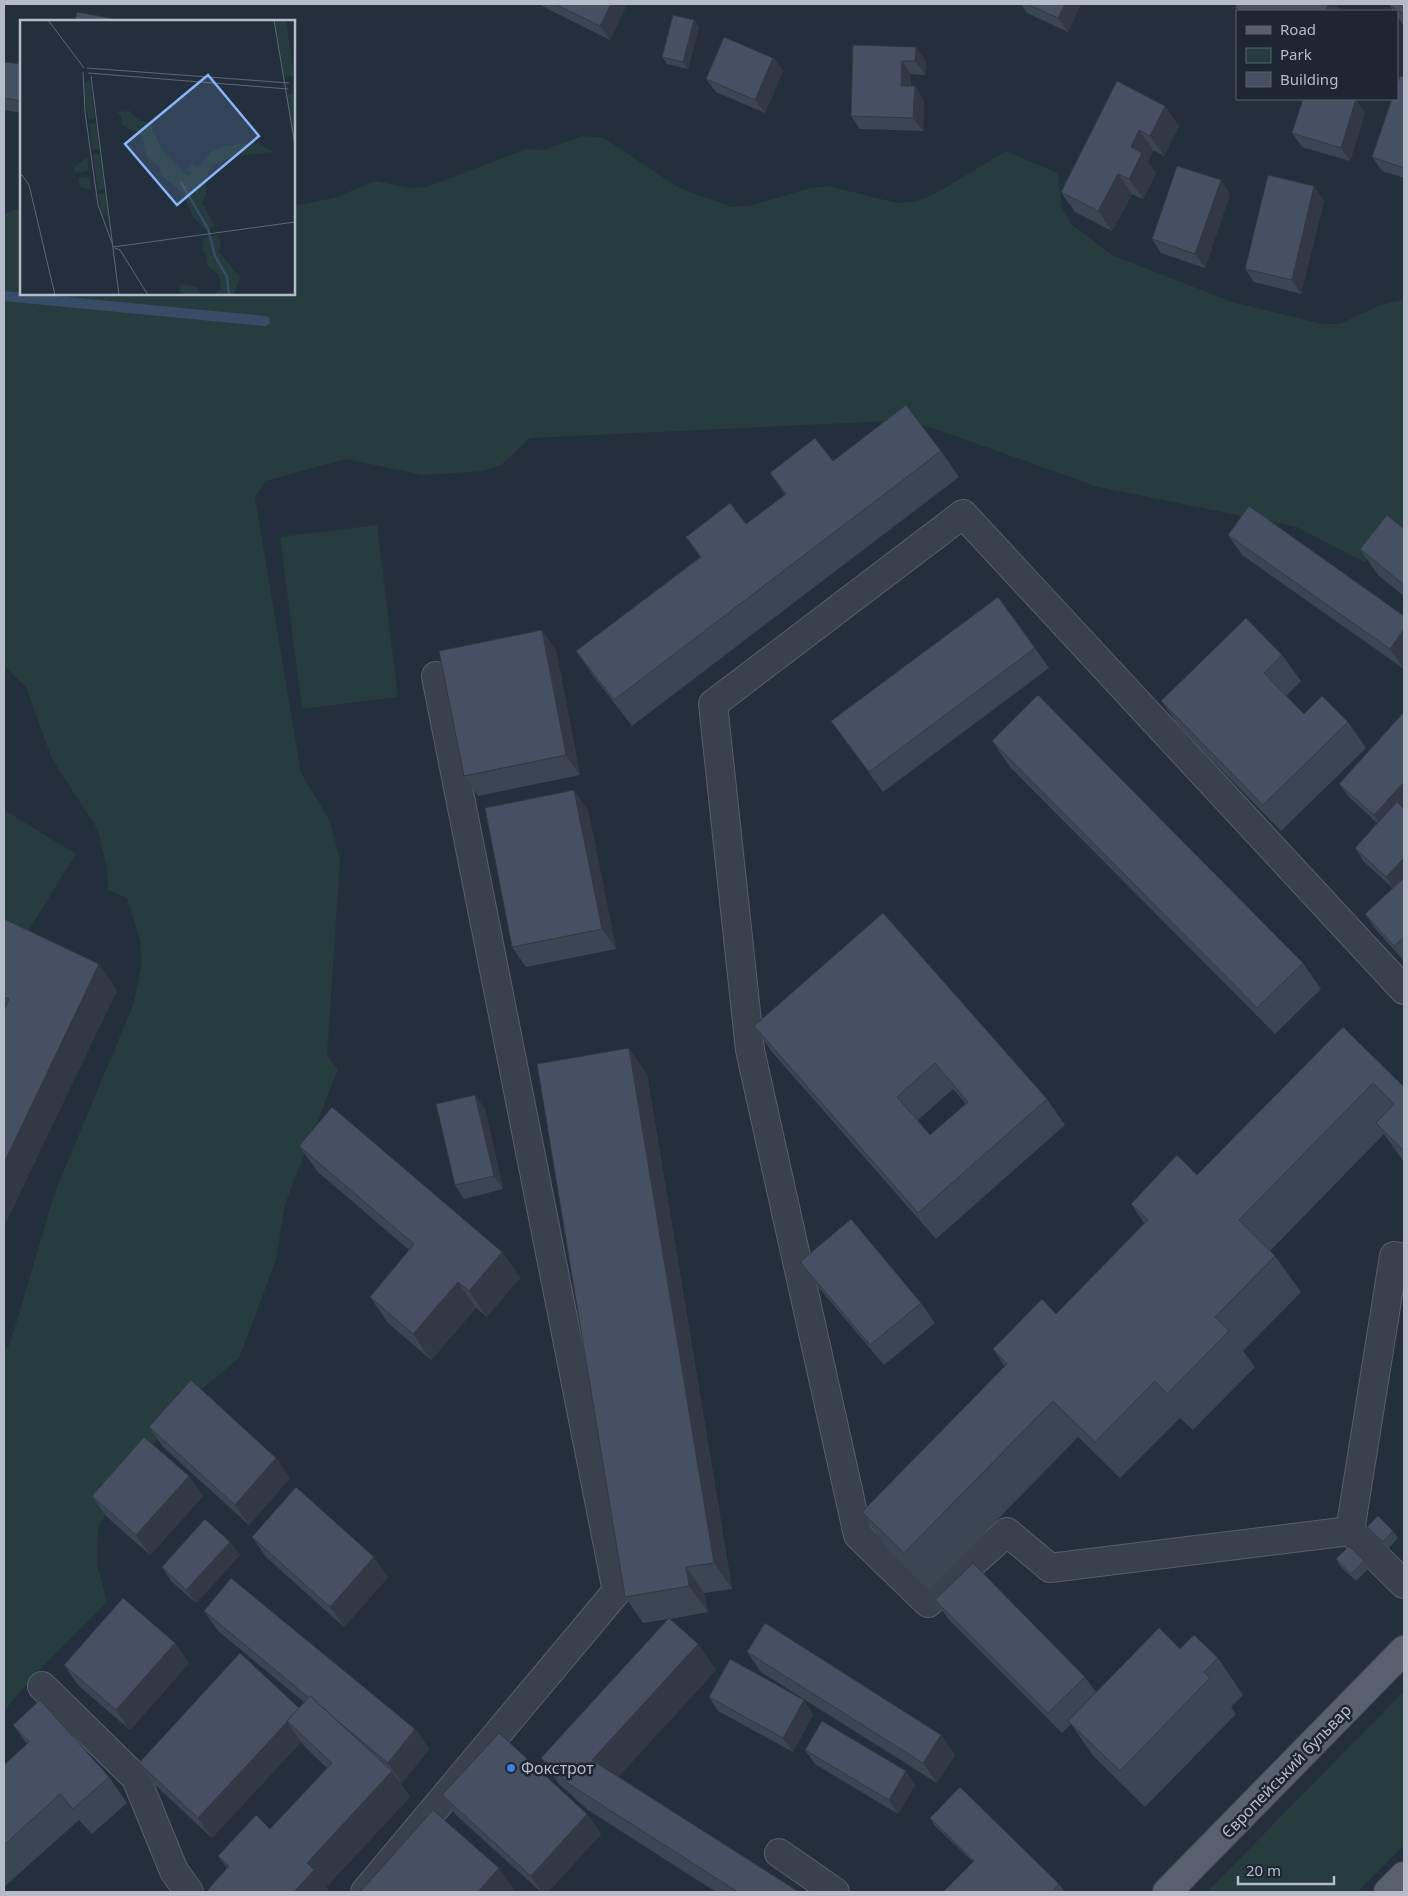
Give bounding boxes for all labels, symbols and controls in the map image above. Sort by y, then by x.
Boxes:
legend [1236,10,1398,100]
text: Road [1280,19,1316,39]
inset map [20,20,295,295]
text: Park [1280,44,1312,64]
text: Building [1280,69,1338,89]
street label: Європейський бульвар [1216,1699,1356,1843]
place label: Фокстрот [521,1757,594,1779]
marker: Фокстрот [505,1762,517,1774]
scale bar [1238,1854,1334,1886]
text: 20 m [1246,1860,1281,1880]

